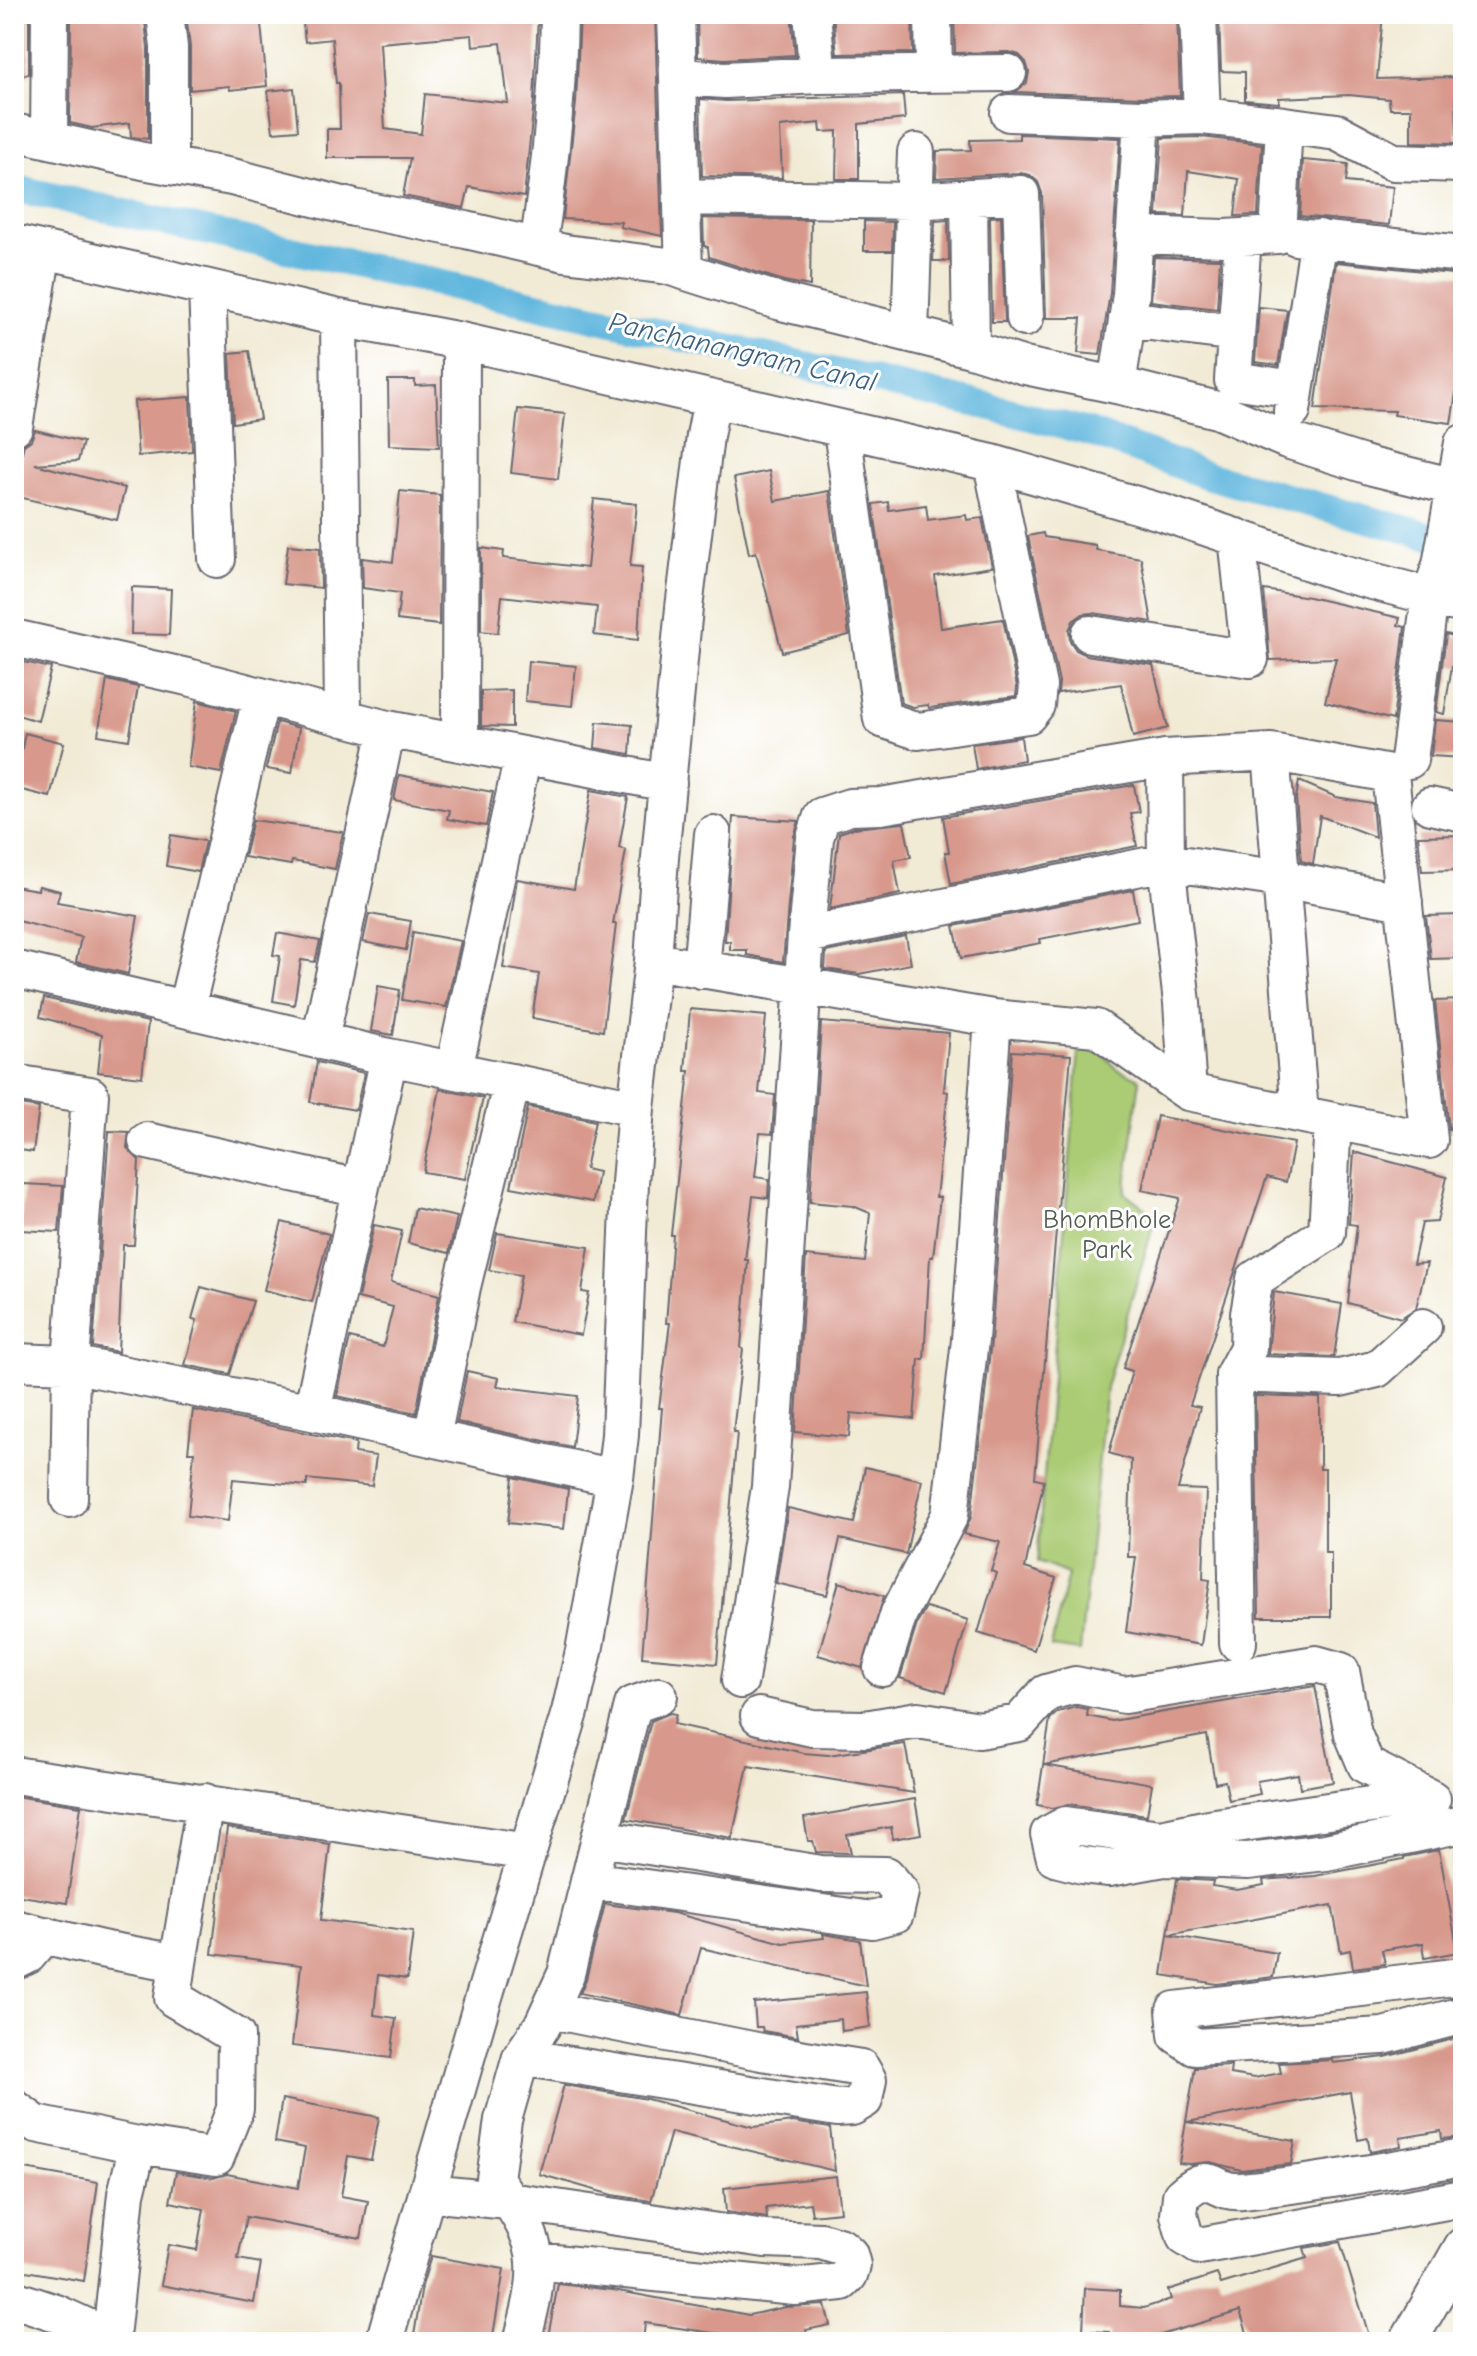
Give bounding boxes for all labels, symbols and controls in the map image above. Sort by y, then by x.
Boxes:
water label: Panchanangram Canal [606,306,880,399]
park label: BhomBhole Park [1043,1205,1171,1265]

